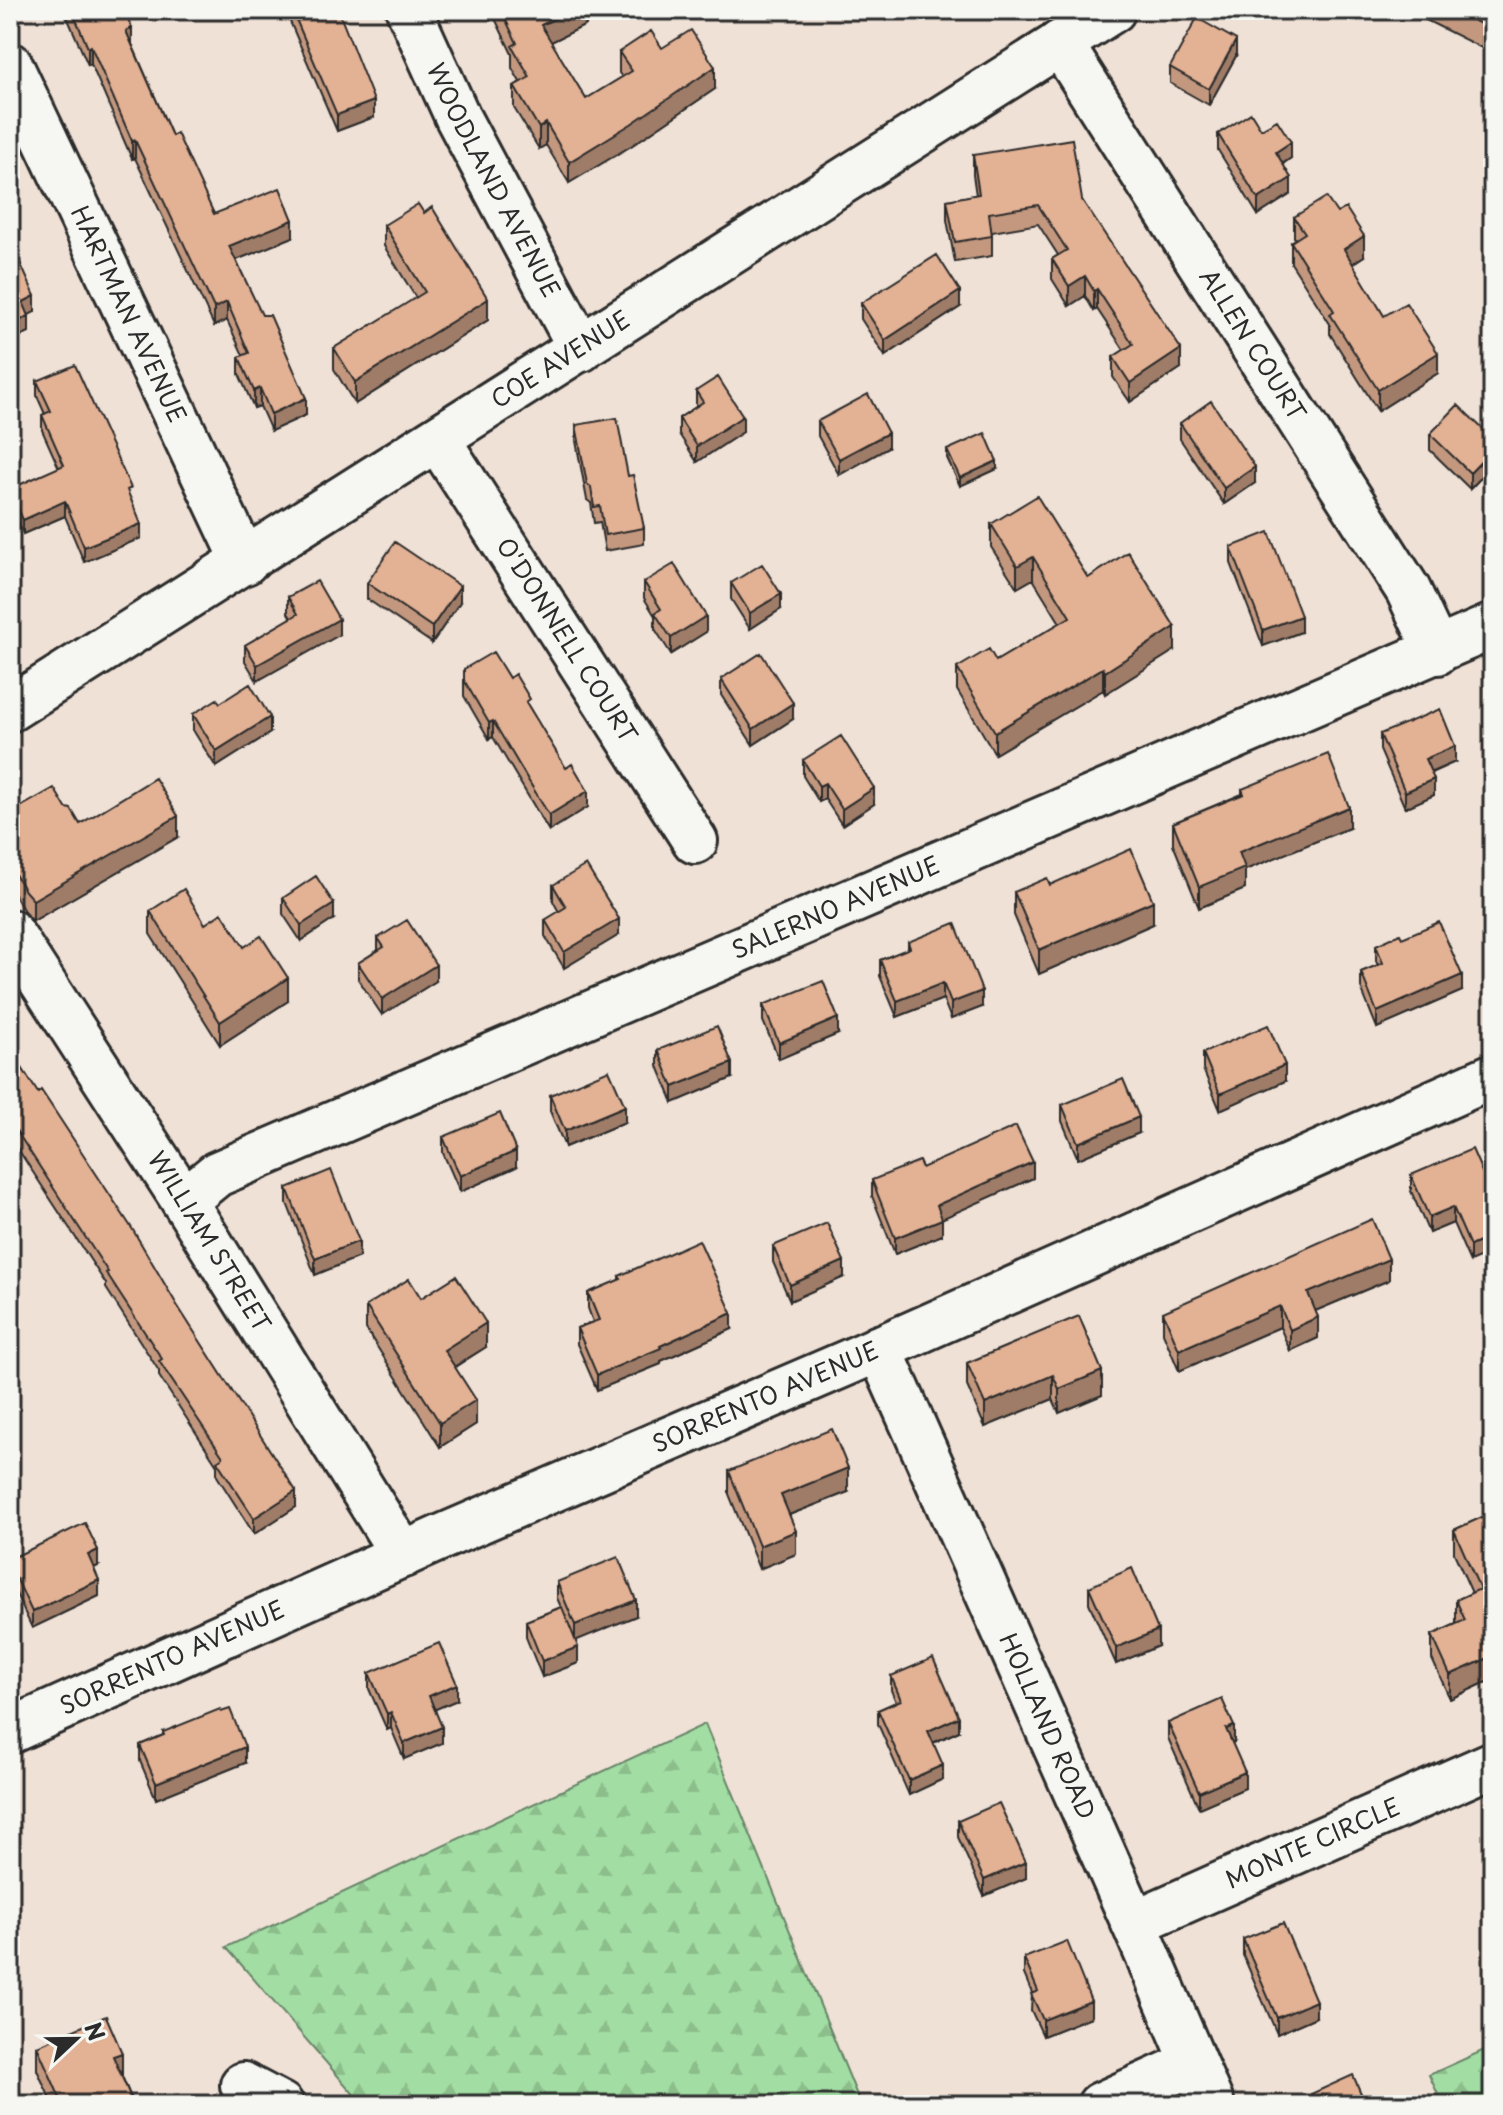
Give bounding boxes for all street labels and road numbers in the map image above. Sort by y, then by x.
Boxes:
street label: WOODLAND AVENUE [419,56,570,303]
street label: HARTMAN AVENUE [63,199,197,428]
street label: ALLEN COURT [1192,261,1316,428]
street label: COE AVENUE [483,301,636,416]
street label: O'DONNELL COURT [489,530,648,750]
street label: SALERNO AVENUE [725,846,945,967]
street label: WILLIAM STREET [140,1143,281,1338]
street label: SORRENTO AVENUE [646,1331,884,1461]
street label: SORRENTO AVENUE [53,1590,290,1722]
street label: HOLLAND ROAD [992,1627,1106,1825]
street label: MONTE CIRCLE [1219,1787,1406,1896]

